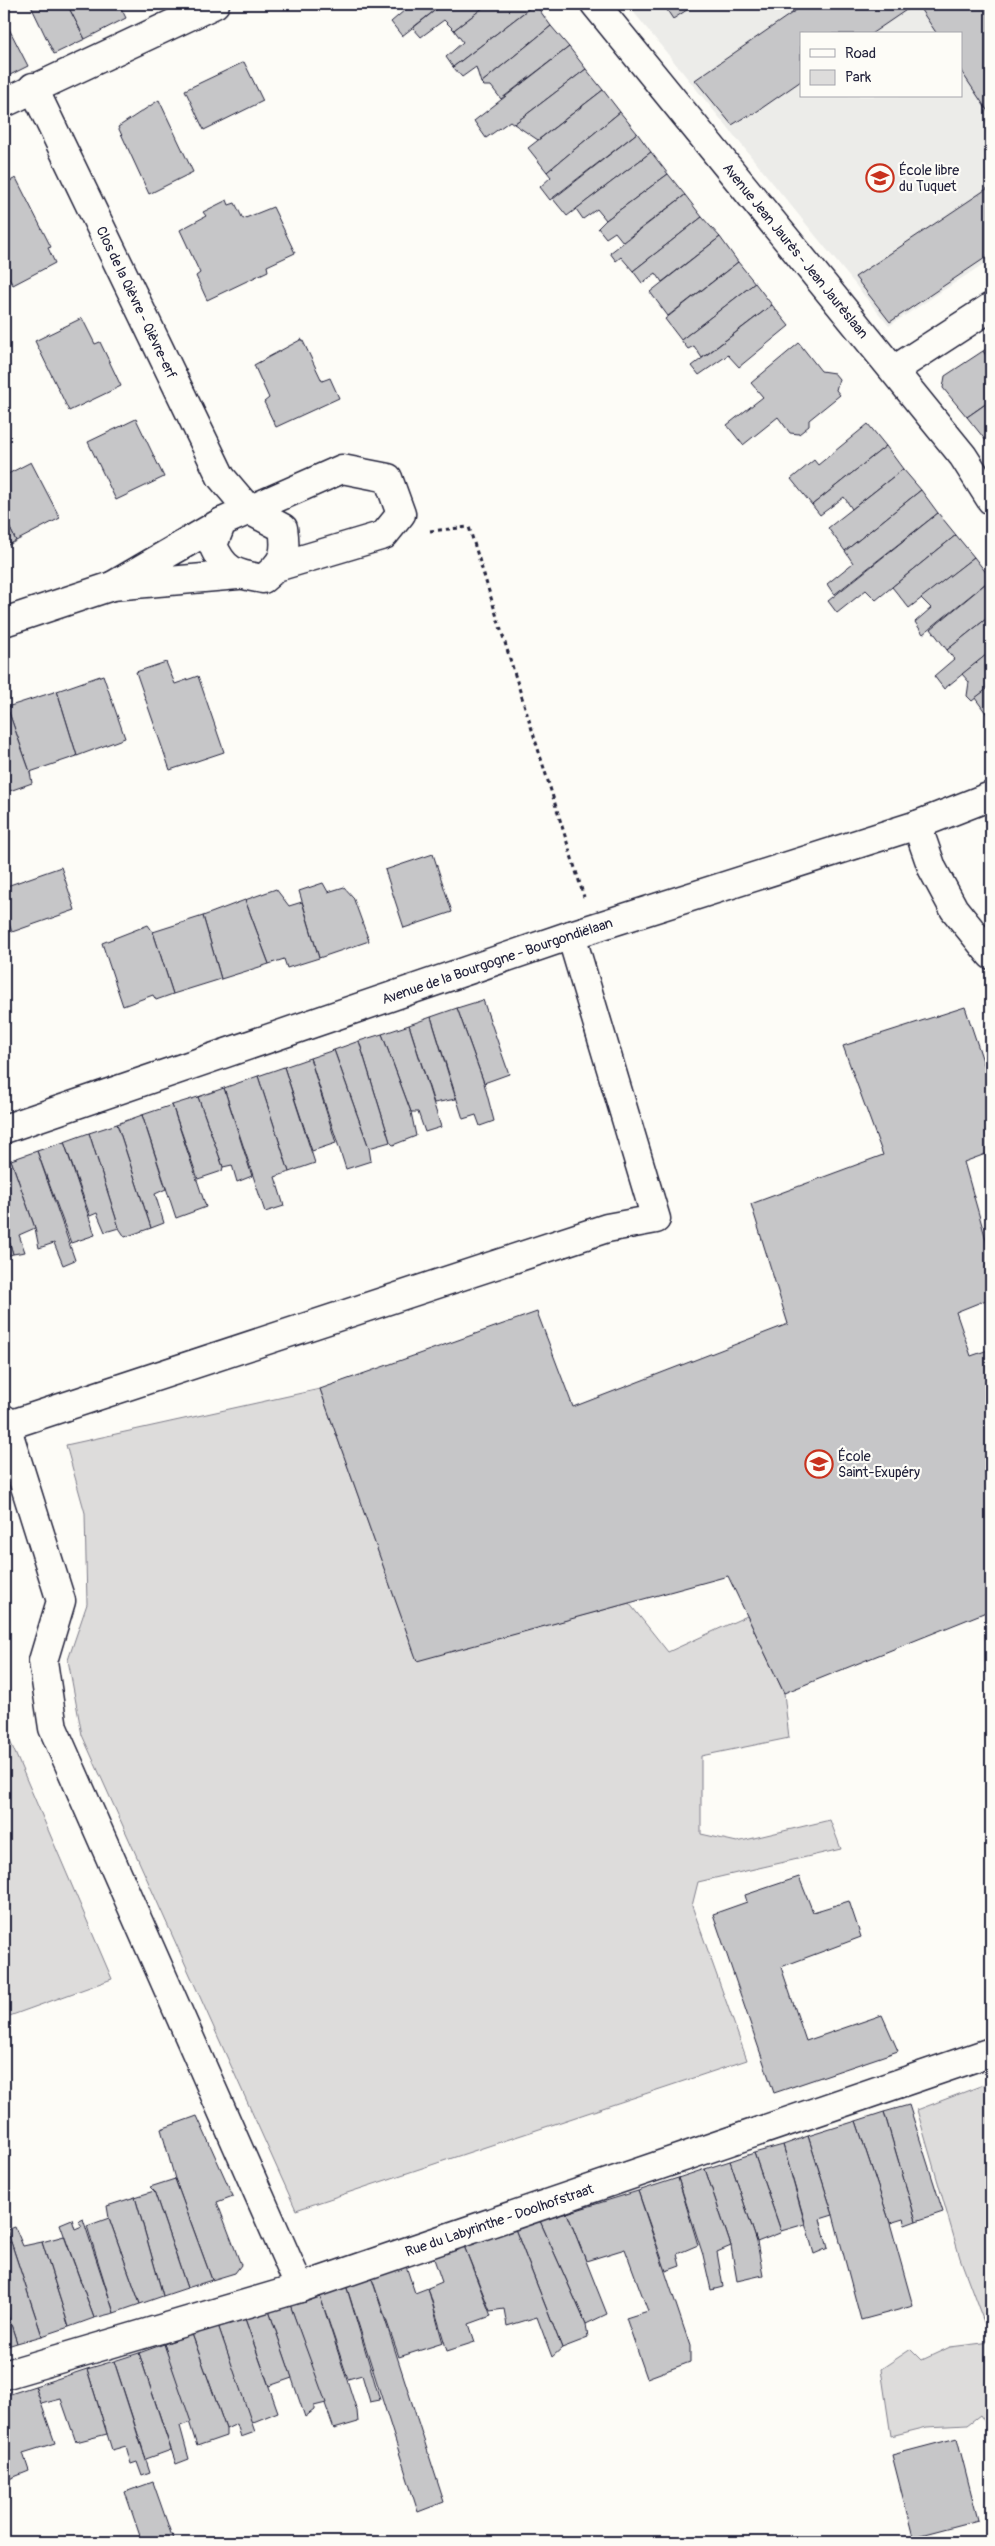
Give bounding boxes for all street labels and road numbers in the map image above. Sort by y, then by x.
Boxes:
street label: Avenue Jean Jaurès - Jean Jaurèslaan [719,160,872,342]
street label: Clos de la Qièvre - Qièvre-erf [92,223,180,382]
street label: Avenue de la Bourgogne - Bourgondiëlaan [380,914,615,1008]
street label: Rue du Labyrinthe - Doolhofstraat [403,2180,596,2260]

